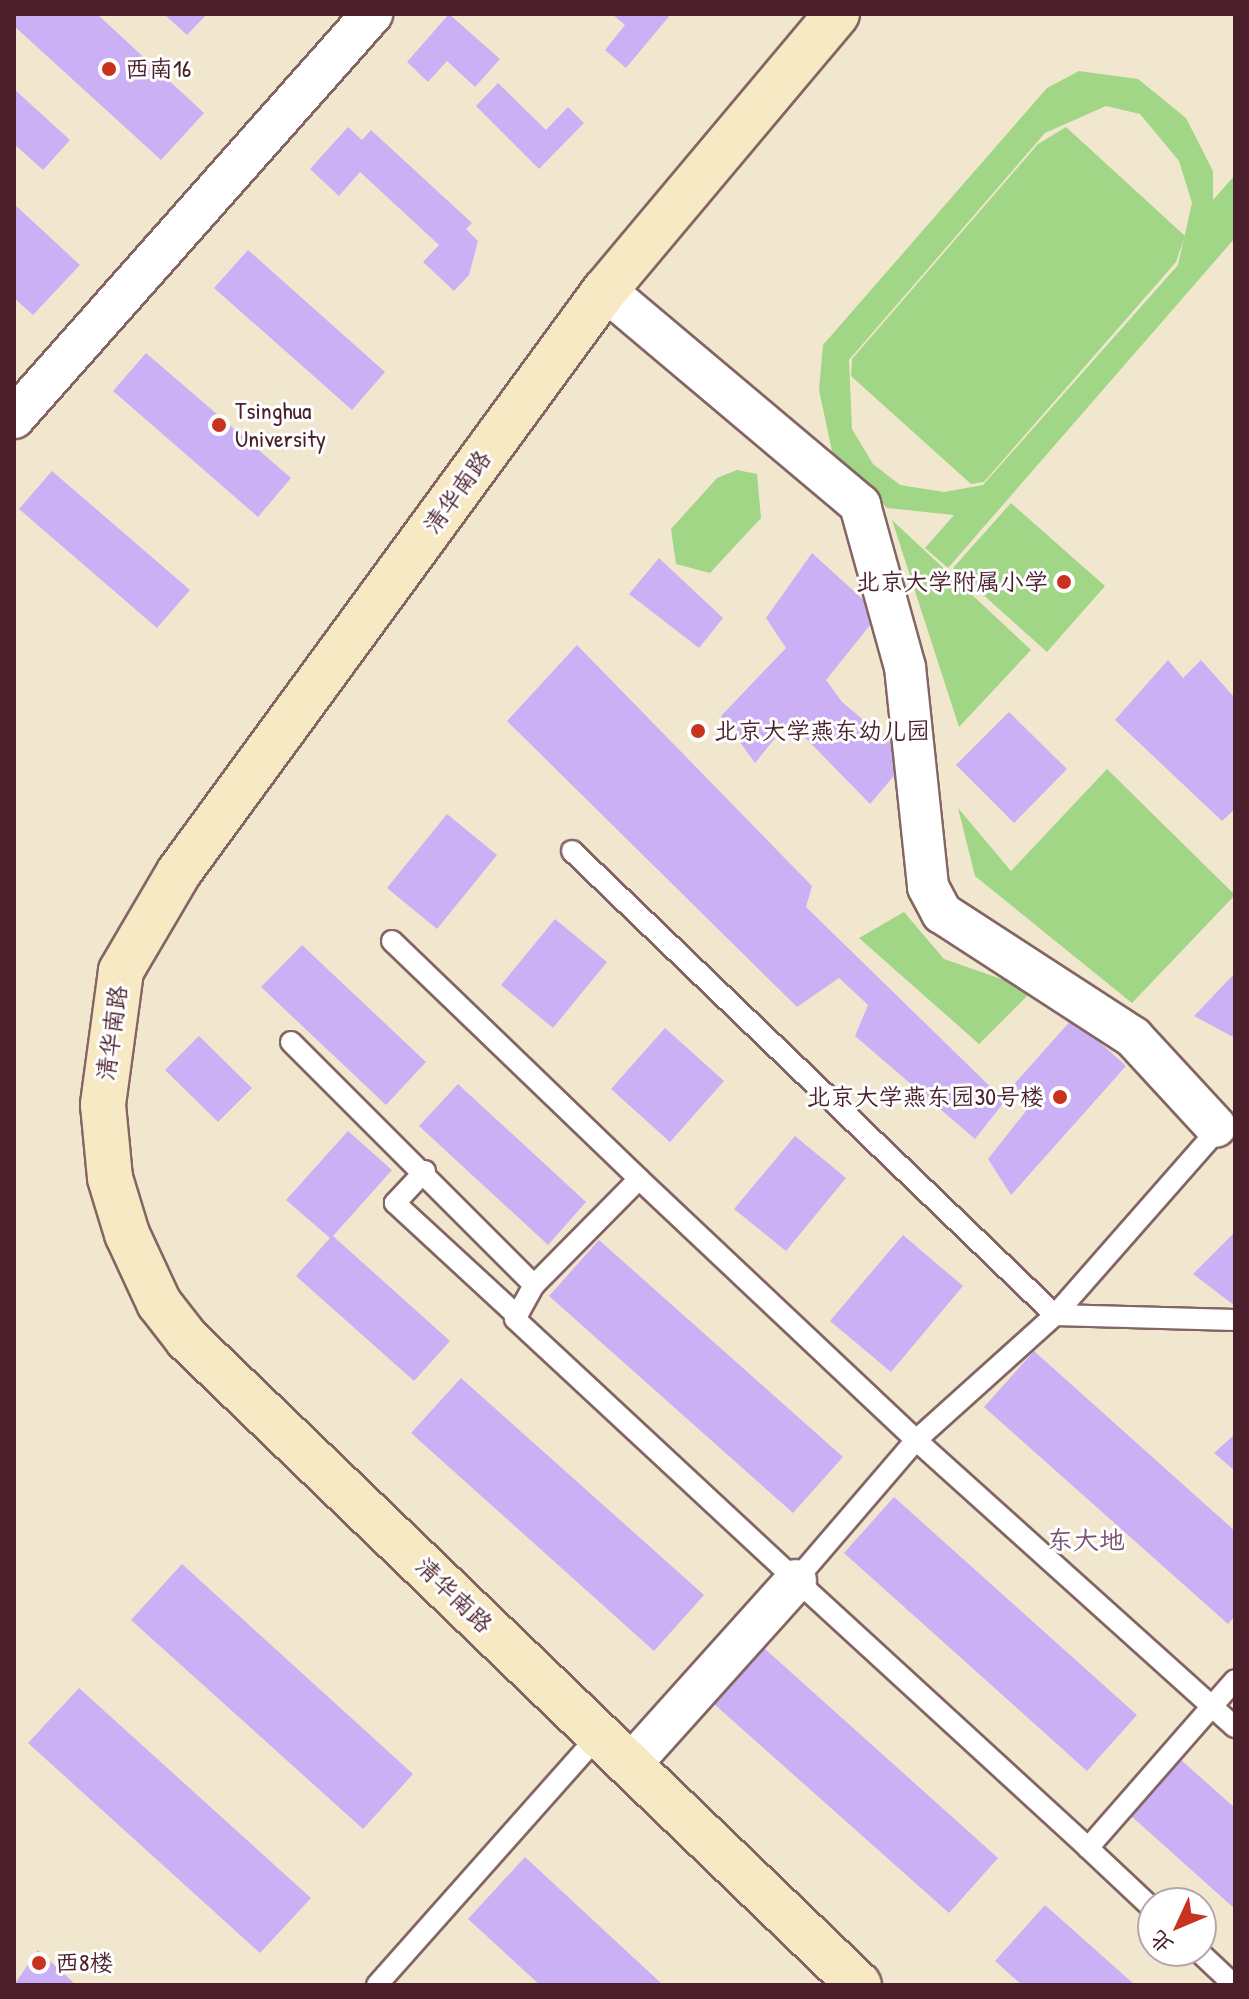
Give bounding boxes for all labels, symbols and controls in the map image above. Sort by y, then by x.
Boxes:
place label: 西南16 [125,55,191,83]
marker: 西南16 [100,60,118,78]
place label: Tsinghua University [235,397,326,453]
marker: Tsinghua University [210,416,228,434]
street label: 清华南路 [417,445,497,539]
place label: 北京大学附属小学 [856,568,1048,596]
marker: 北京大学附属小学 [1055,573,1073,591]
place label: 北京大学燕东幼儿园 [714,717,930,745]
marker: 北京大学燕东幼儿园 [689,722,707,740]
street label: 清华南路 [91,983,133,1083]
place label: 北京大学燕东园30号楼 [806,1083,1044,1111]
marker: 北京大学燕东园30号楼 [1051,1088,1069,1106]
district label: 东大地 [1047,1524,1125,1556]
street label: 清华南路 [409,1551,499,1639]
north arrow [1137,1887,1217,1967]
text: 北 [1143,1924,1180,1961]
place label: 西8楼 [55,1949,113,1977]
marker: 西8楼 [30,1954,48,1972]

